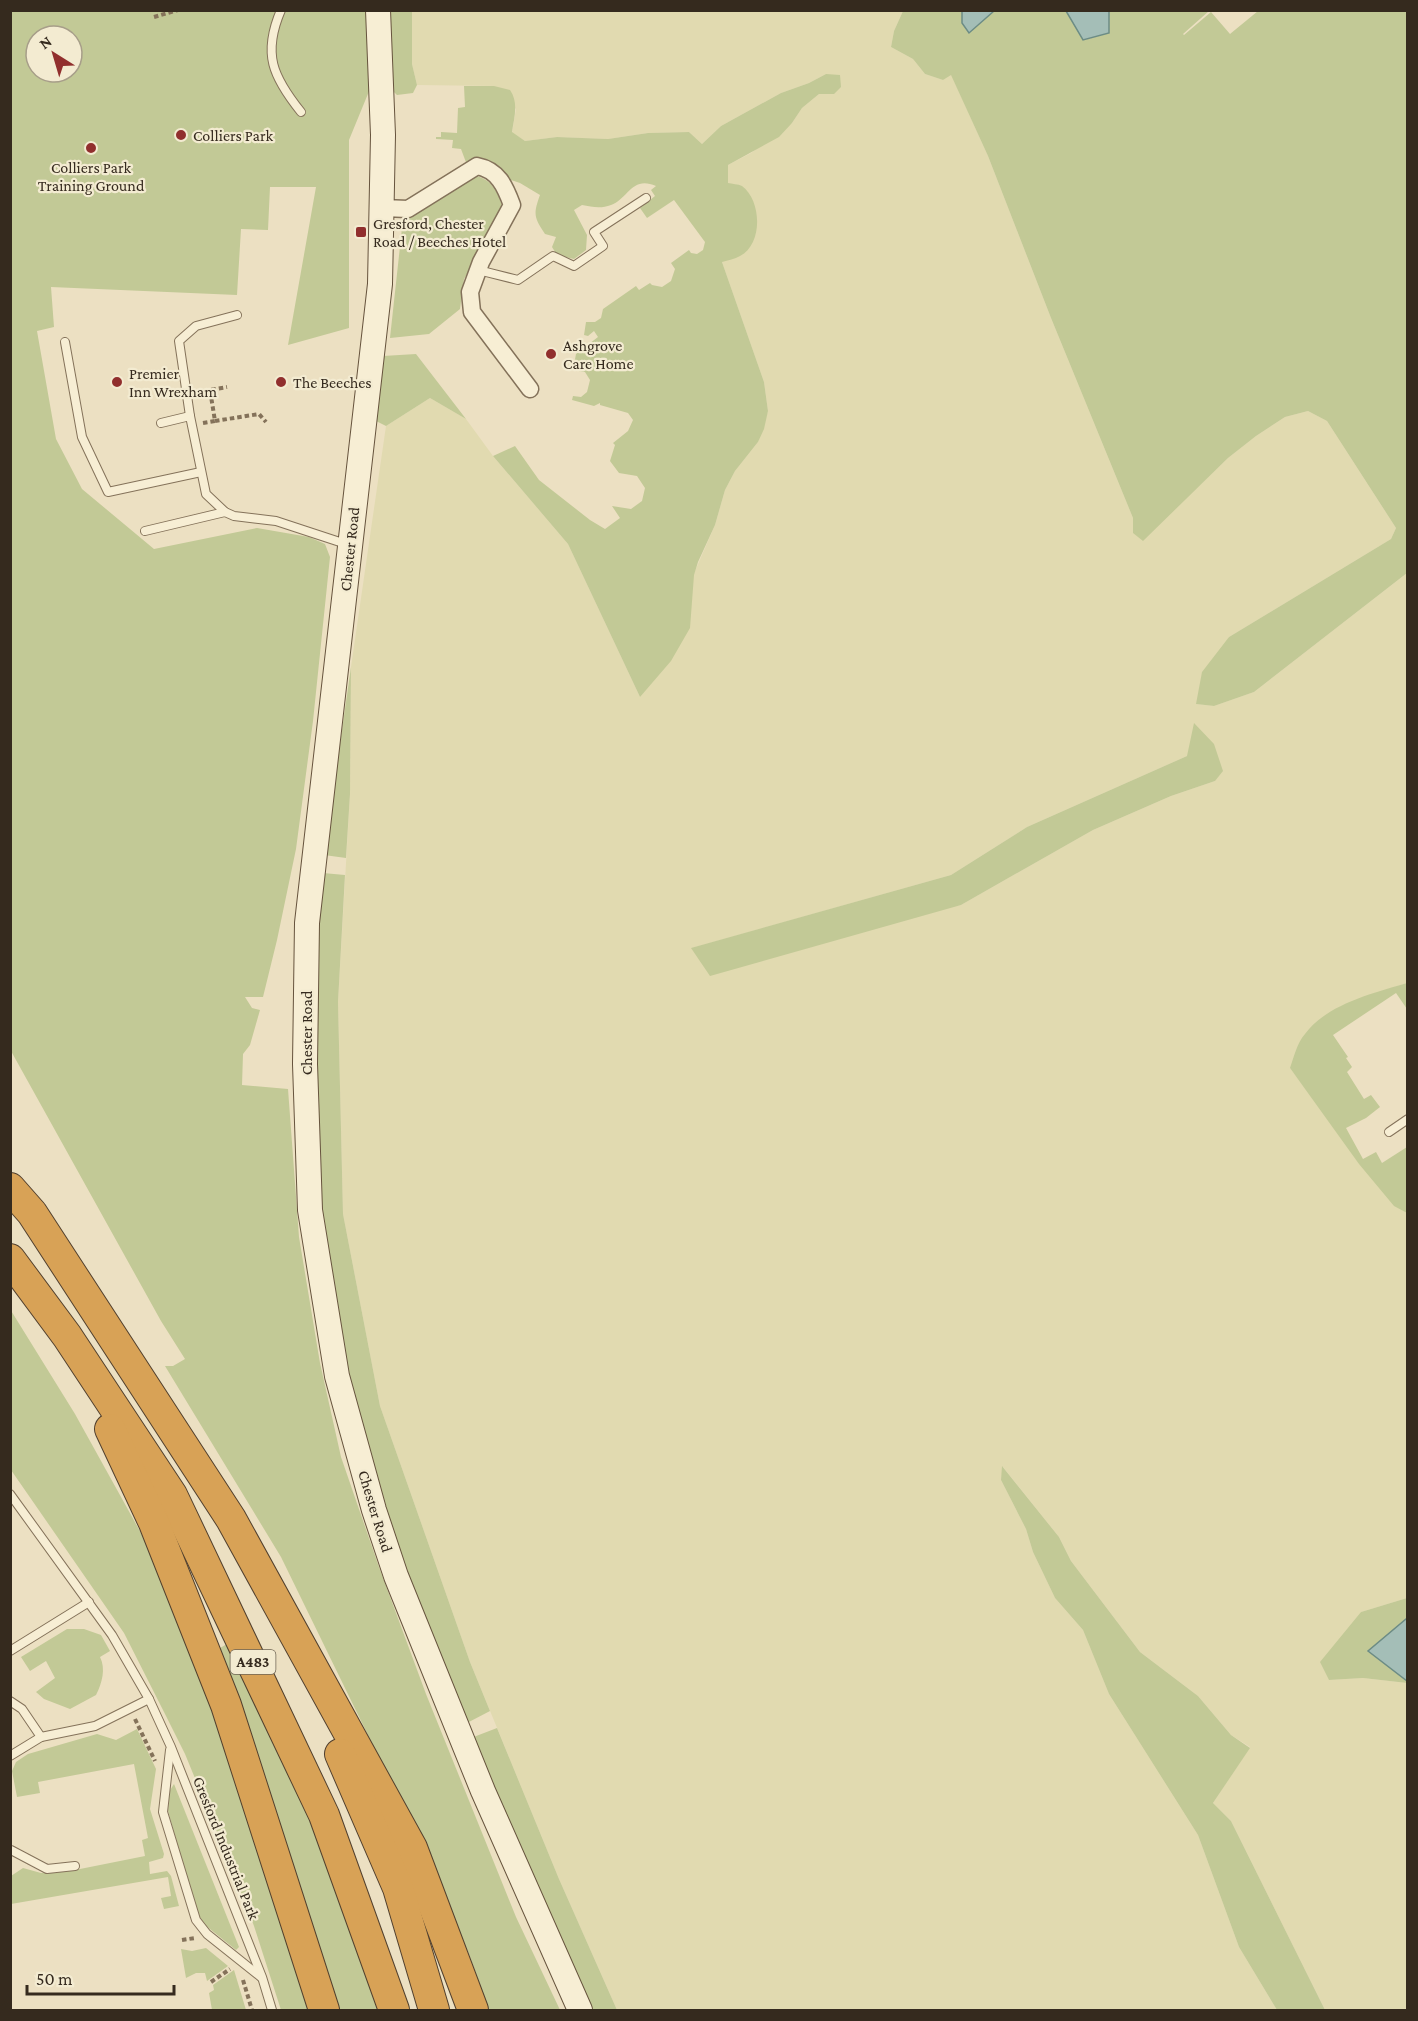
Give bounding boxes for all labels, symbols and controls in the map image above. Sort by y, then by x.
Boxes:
north arrow [24,24,84,84]
text: N [36,32,55,52]
place label: Colliers Park [193,127,274,144]
marker: Colliers Park [174,128,188,142]
marker: Colliers Park Training Ground [84,141,98,155]
place label: Colliers Park Training Ground [38,159,145,195]
place label: Gresford, Chester Road / Beeches Hotel [373,215,506,250]
marker: Gresford, Chester Road / Beeches Hotel [354,225,368,239]
place label: Ashgrove Care Home [563,337,633,372]
marker: Ashgrove Care Home [544,347,558,361]
place label: Premier Inn Wrexham [129,365,217,400]
place label: The Beeches [293,374,372,391]
marker: Premier Inn Wrexham [110,375,124,389]
marker: The Beeches [274,375,288,389]
street label: Chester Road [337,505,362,592]
street label: Chester Road [298,990,315,1075]
street label: Chester Road [355,1468,396,1555]
road number: A483 [230,1650,276,1674]
street label: Gresford Industrial Park [190,1774,263,1923]
scale bar [27,1958,174,1996]
text: 50 m [36,1969,73,1989]

